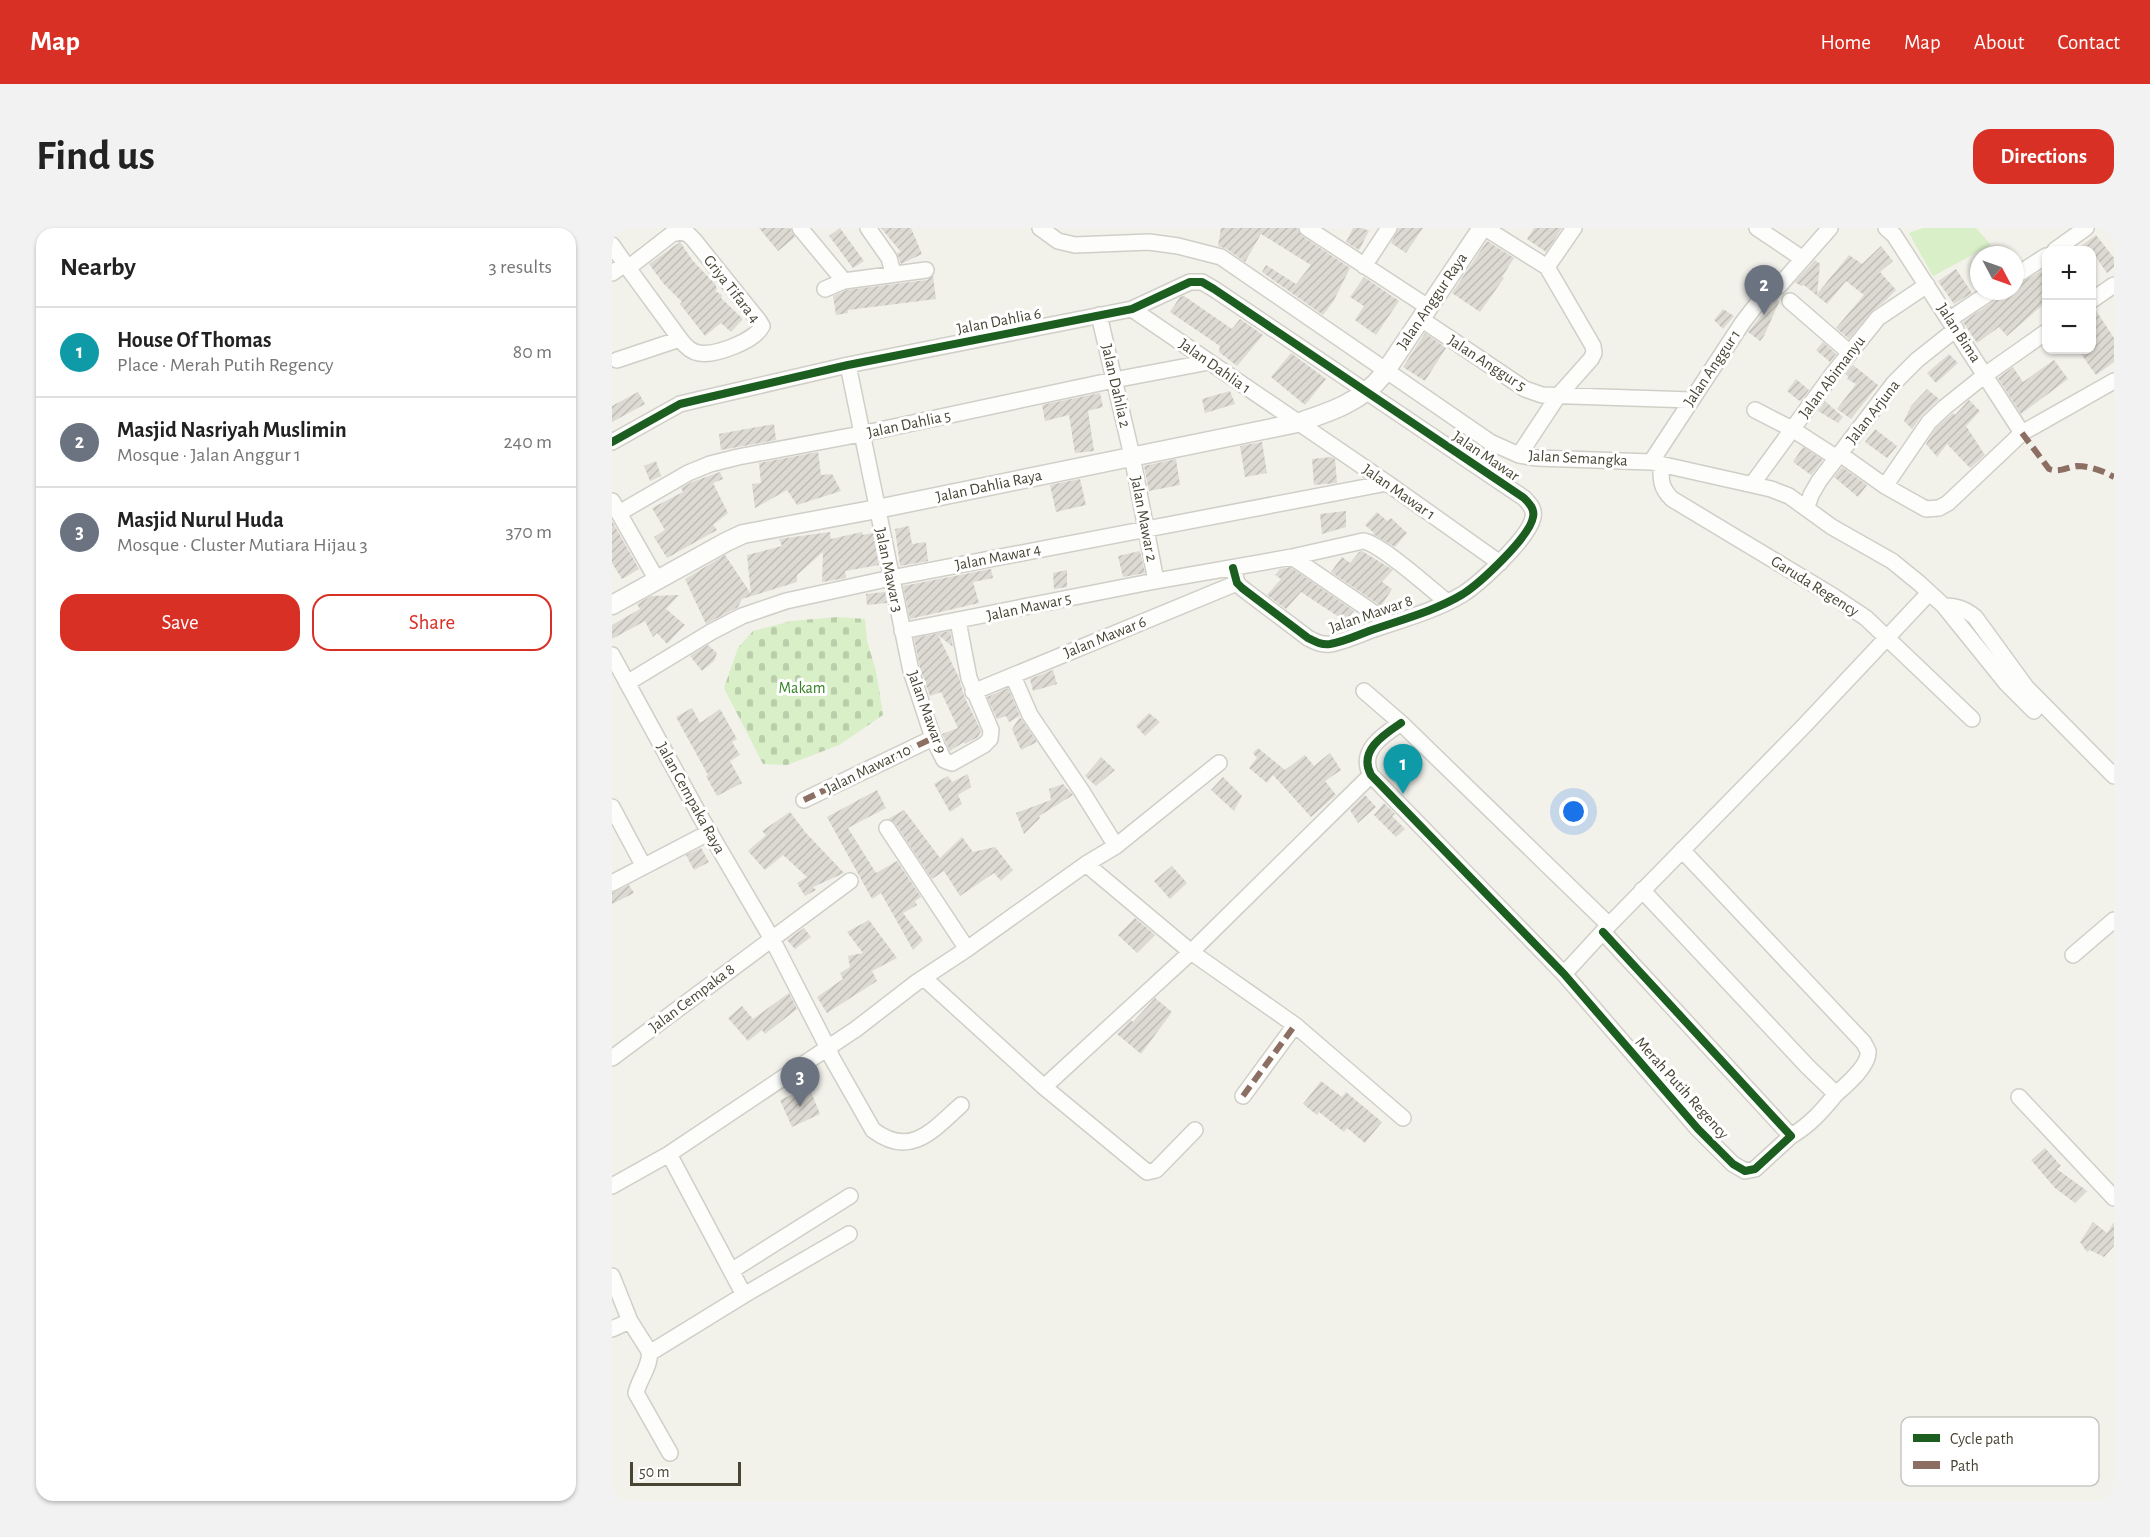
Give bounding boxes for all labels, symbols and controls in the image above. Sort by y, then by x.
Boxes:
text: Map [30,28,80,56]
text: Home [1820,32,1871,53]
text: Map [1904,32,1941,53]
text: About [1974,32,2024,53]
text: Contact [2057,32,2120,53]
button: Directions [1973,129,2114,184]
text: Find us [36,135,155,177]
north arrow [1970,246,2024,300]
map controls [2042,246,2096,354]
button: + [2042,246,2096,300]
street label: Jalan Anggur Raya [1394,250,1471,353]
street label: Griya Tifara 4 [700,252,764,327]
text: Nearby [60,254,136,280]
text: 3 results [488,257,552,277]
pin: 2 [1744,266,1784,315]
button: − [2042,300,2096,354]
street label: Jalan Bima [1934,301,1984,365]
street label: Jalan Dahlia 6 [955,305,1043,337]
street label: Jalan Anggur 1 [1681,327,1743,409]
text: House Of Thomas [117,329,272,351]
street label: Jalan Anggur 5 [1445,332,1529,394]
street label: Jalan Abimanyu [1796,333,1869,422]
street label: Jalan Dahlia 1 [1176,335,1254,397]
text: 1 [76,342,83,362]
text: 80 m [513,342,552,362]
street label: Jalan Dahlia 2 [1099,343,1133,429]
text: Place · Merah Putih Regency [117,355,334,375]
street label: Jalan Arjuna [1843,377,1904,448]
street label: Jalan Dahlia 5 [866,407,952,441]
text: Masjid Nasriyah Muslimin [117,419,347,441]
street label: Jalan Mawar [1450,428,1523,485]
text: 2 [75,432,84,452]
text: 240 m [503,432,552,452]
text: Mosque · Jalan Anggur 1 [117,445,301,465]
street label: Jalan Semangka [1528,447,1628,469]
street label: Jalan Mawar 1 [1360,461,1438,523]
street label: Jalan Dahlia Raya [935,467,1044,506]
street label: Jalan Mawar 2 [1128,475,1160,563]
text: Masjid Nurul Huda [117,509,284,531]
text: 3 [75,522,84,542]
text: 370 m [506,522,552,542]
street label: Jalan Mawar 3 [872,526,906,614]
text: Mosque · Cluster Mutiara Hijau 3 [117,535,368,555]
street label: Jalan Mawar 4 [954,541,1043,573]
street label: Garuda Regency [1768,553,1862,620]
street label: Jalan Mawar 5 [985,590,1073,624]
street label: Jalan Mawar 8 [1327,592,1415,636]
button: Save [60,594,300,651]
button: Share [312,594,552,651]
street label: Jalan Mawar 6 [1062,613,1148,661]
street label: Jalan Mawar 9 [905,668,949,756]
park label: Makam [779,680,825,696]
street label: Jalan Cempaka Raya [653,740,728,857]
street label: Jalan Mawar 10 [823,741,913,797]
pin: 1 [1384,744,1422,794]
your location [1559,797,1588,826]
street label: Jalan Cempaka 8 [646,961,738,1035]
street label: Merah Putih Regency [1631,1034,1732,1143]
pin: 3 [780,1058,819,1107]
legend [1901,1417,2099,1486]
text: Cycle path [1950,1431,2014,1448]
text: Path [1950,1458,1979,1474]
scale bar [630,1459,741,1486]
text: 50 m [639,1464,670,1480]

